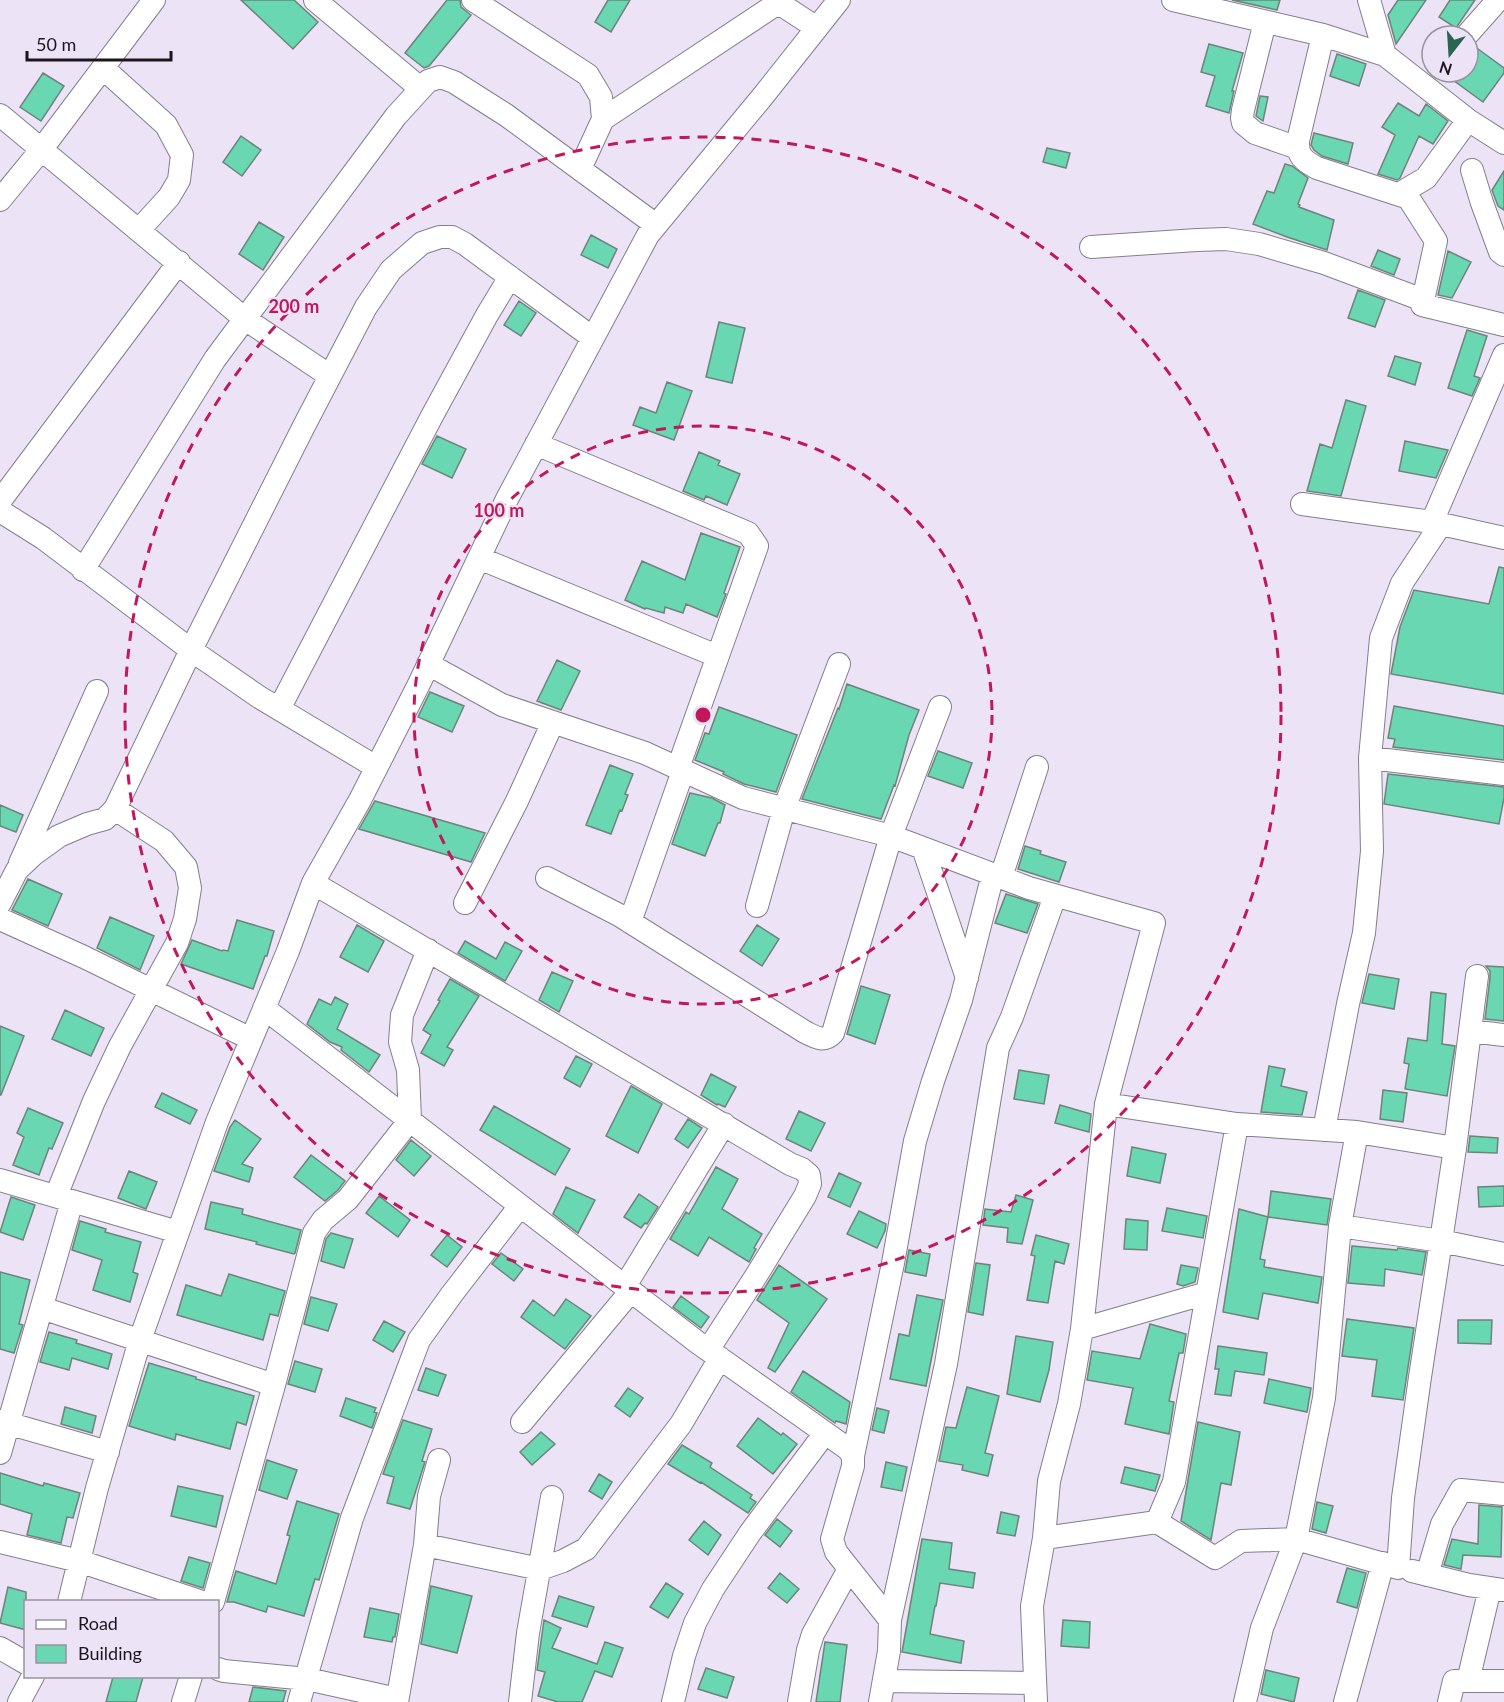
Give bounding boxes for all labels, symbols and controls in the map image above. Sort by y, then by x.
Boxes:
scale bar [27,24,171,62]
north arrow [1420,24,1480,84]
text: 50 m [36,33,76,55]
text: N [1437,58,1454,80]
text: 200 m [269,295,319,317]
text: 100 m [474,499,524,521]
centre of rings [693,705,713,725]
legend [24,1600,219,1678]
text: Road [78,1612,118,1634]
text: Building [78,1642,142,1664]

